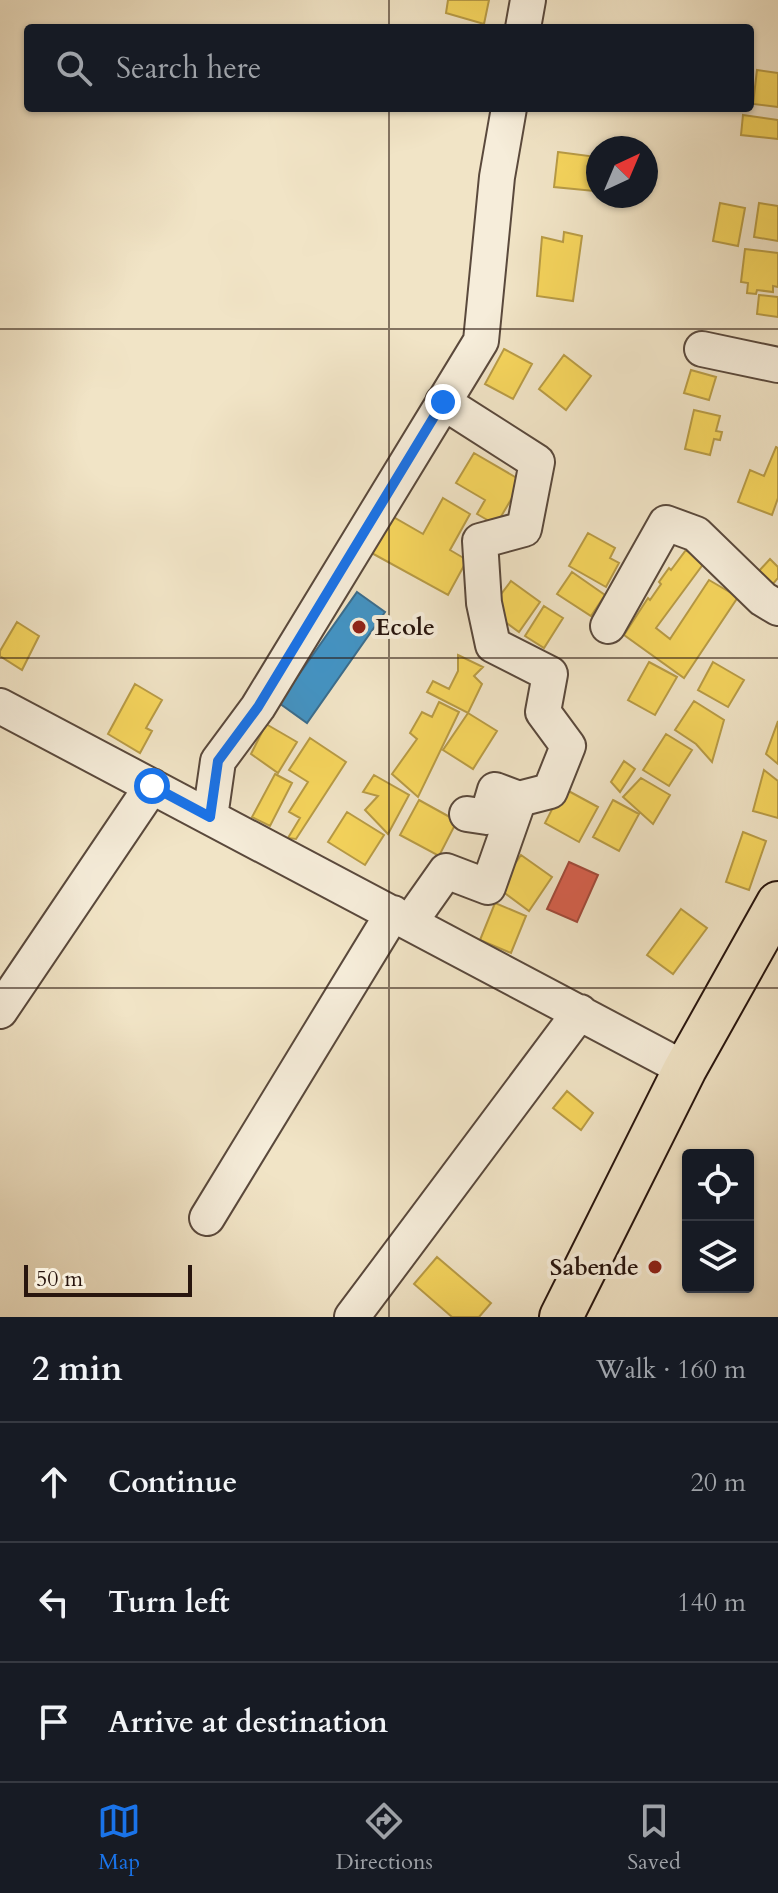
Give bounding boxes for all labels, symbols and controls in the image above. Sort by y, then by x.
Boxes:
search box [24,24,754,112]
icon: search [52,46,96,90]
text: Search here [116,48,261,89]
north arrow [586,136,658,208]
route end [425,384,461,420]
place label: Ecole [375,611,435,644]
marker: Ecole [350,618,368,636]
route start [134,768,170,804]
map controls [682,1149,754,1293]
button: locate [682,1149,754,1221]
button: layers [682,1221,754,1293]
place label: Sabende [550,1251,639,1284]
marker: Sabende [646,1258,664,1276]
scale bar [24,1261,192,1297]
text: 50 m [36,1264,83,1294]
text: 2 min [32,1346,123,1392]
text: Walk · 160 m [596,1352,746,1387]
icon: ahead [32,1460,76,1504]
text: Continue [108,1462,237,1503]
text: 20 m [690,1465,746,1500]
icon: left [32,1580,76,1624]
text: Turn left [108,1582,230,1623]
text: 140 m [677,1585,746,1620]
icon: arrive [32,1700,76,1744]
text: Arrive at destination [108,1702,388,1743]
tab: Map [97,1799,141,1877]
tab: Directions [336,1799,433,1877]
tab: Saved [627,1799,681,1877]

